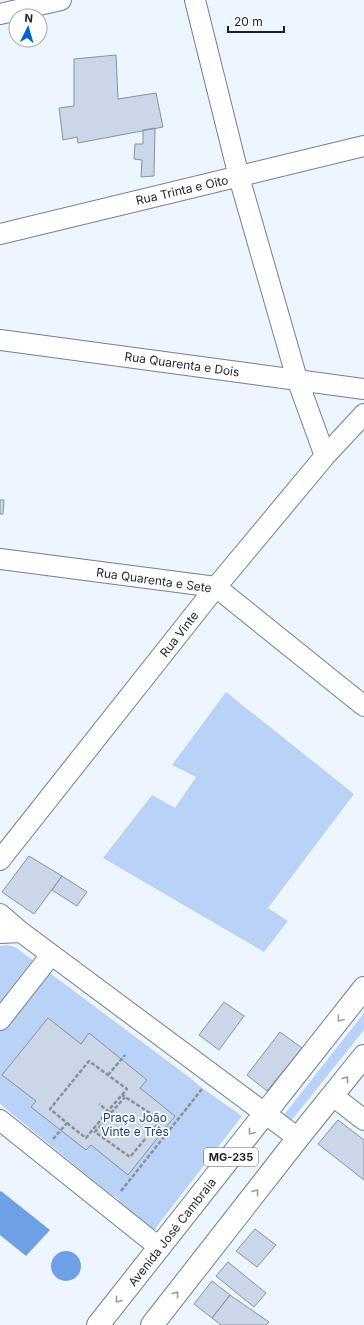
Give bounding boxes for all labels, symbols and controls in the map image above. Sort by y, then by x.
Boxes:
north arrow [8,8,48,48]
scale bar [228,8,284,34]
text: N [24,11,34,25]
text: 20 m [234,14,263,29]
street label: Rua Trinta e Oito [134,172,230,208]
street label: Rua Quarenta e Dois [124,349,240,379]
street label: Rua Quarenta e Sete [95,564,213,596]
street label: Rua Vinte [156,608,202,660]
one-way arrow [338,1014,345,1021]
one-way arrow [341,1077,348,1084]
park label: Praça João Vinte e Três [101,1110,169,1139]
one-way arrow [248,1128,255,1135]
road number: MG-235 [204,1148,258,1166]
street label: Avenida José Cambraia [125,1175,219,1289]
one-way arrow [251,1189,258,1196]
one-way arrow [171,1292,178,1299]
one-way arrow [116,1296,123,1303]

